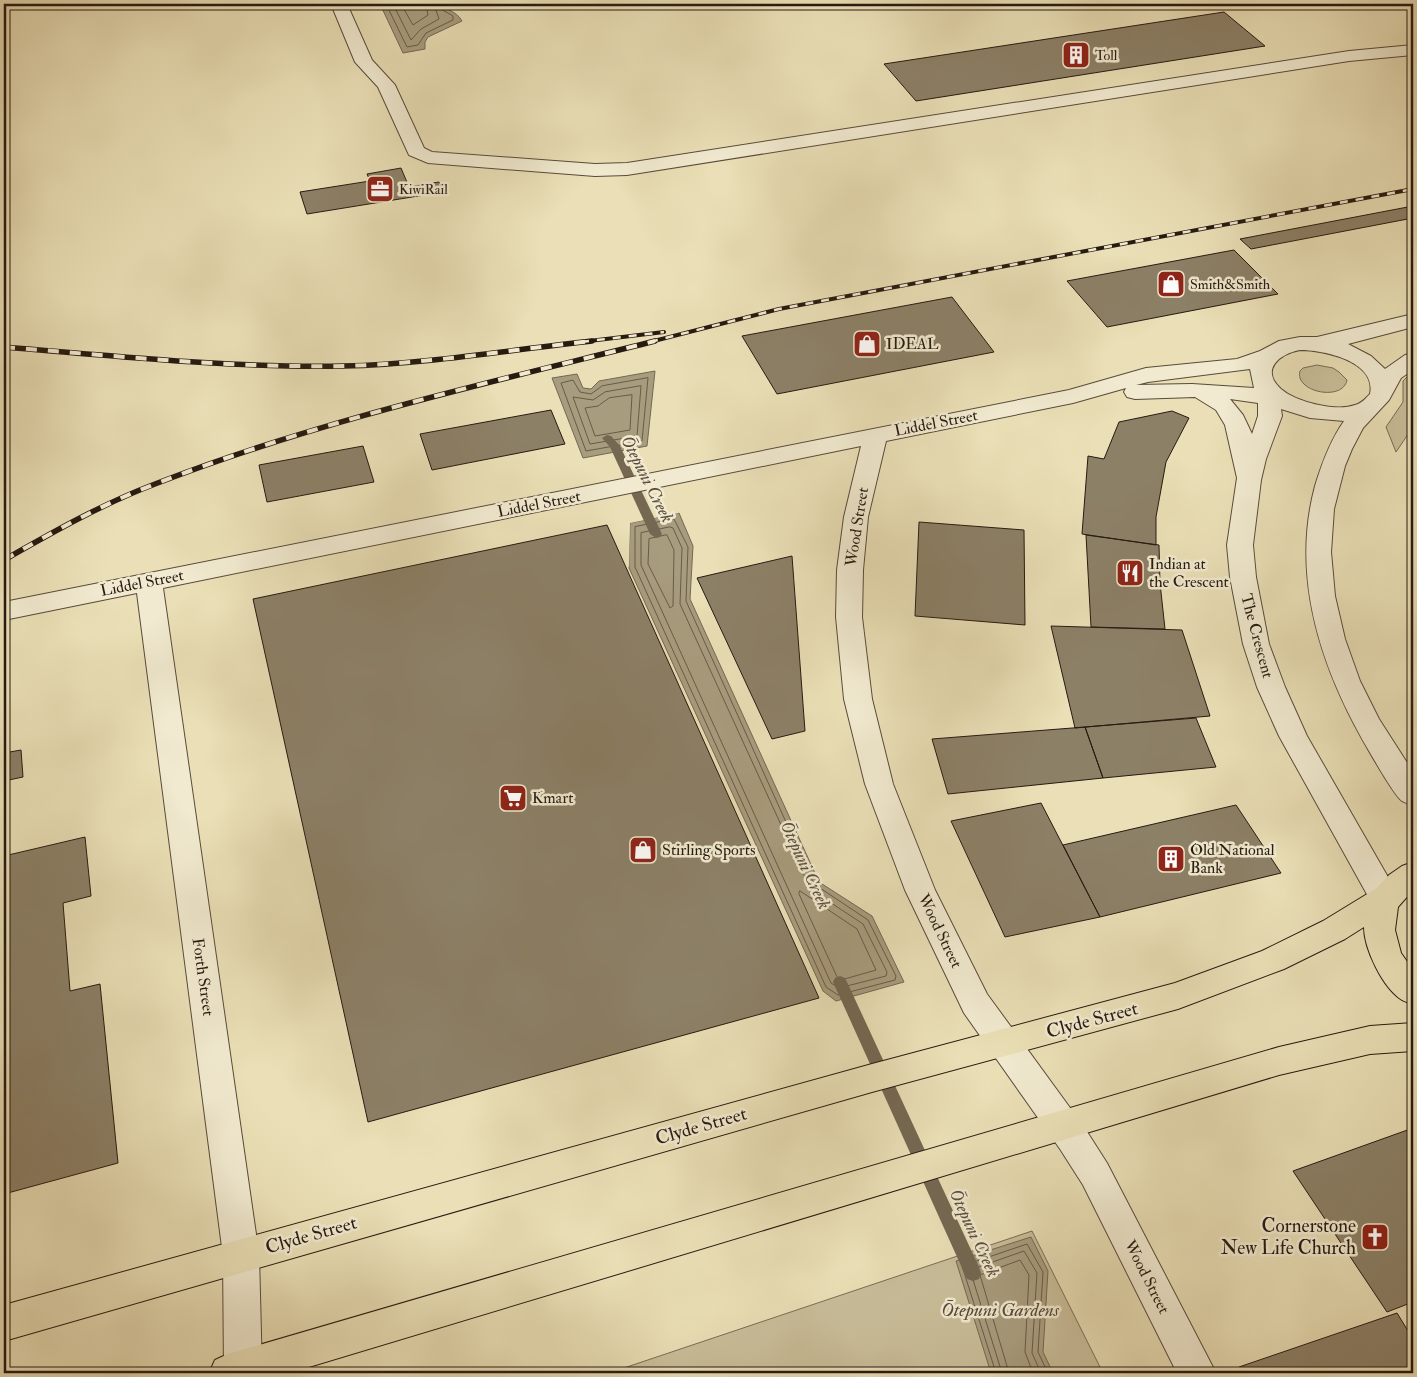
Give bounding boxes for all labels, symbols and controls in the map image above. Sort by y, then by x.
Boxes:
building icon: Toll [1061,40,1091,70]
place label: Toll [1095,47,1118,64]
office icon: KiwiRail [365,174,395,204]
place label: KiwiRail [399,181,448,198]
shop icon: Smith&Smith [1156,269,1186,299]
place label: Smith&Smith [1190,276,1271,293]
shop icon: IDEAL [852,329,882,359]
place label: IDEAL [886,334,939,354]
street label: Liddel Street [893,405,979,441]
water label: Ōtepuni Creek [615,431,679,527]
street label: Liddel Street [496,486,582,522]
street label: Wood Street [841,486,873,569]
place label: Indian at the Crescent [1149,554,1229,592]
restaurant icon: Indian at the Crescent [1115,558,1145,588]
street label: Liddel Street [99,565,185,601]
street label: The Crescent [1236,592,1278,680]
supermarket icon: Kmart [498,783,528,813]
place label: Kmart [532,788,573,808]
water label: Ōtepuni Creek [774,817,836,913]
shop icon: Stirling Sports [628,835,658,865]
place label: Stirling Sports [662,840,755,861]
place label: Old National Bank [1190,840,1275,878]
building icon: Old National Bank [1156,844,1186,874]
street label: Wood Street [913,890,967,971]
street label: Forth Street [188,937,218,1017]
street label: Clyde Street [1044,996,1140,1044]
street label: Clyde Street [653,1102,749,1150]
water label: Ōtepuni Creek [943,1185,1005,1281]
street label: Clyde Street [263,1211,359,1259]
place label: Cornerstone New Life Church [1221,1214,1356,1260]
church icon: Cornerstone New Life Church [1360,1222,1390,1252]
street label: Wood Street [1119,1236,1174,1317]
park label: Ōtepuni Gardens [941,1298,1060,1322]

